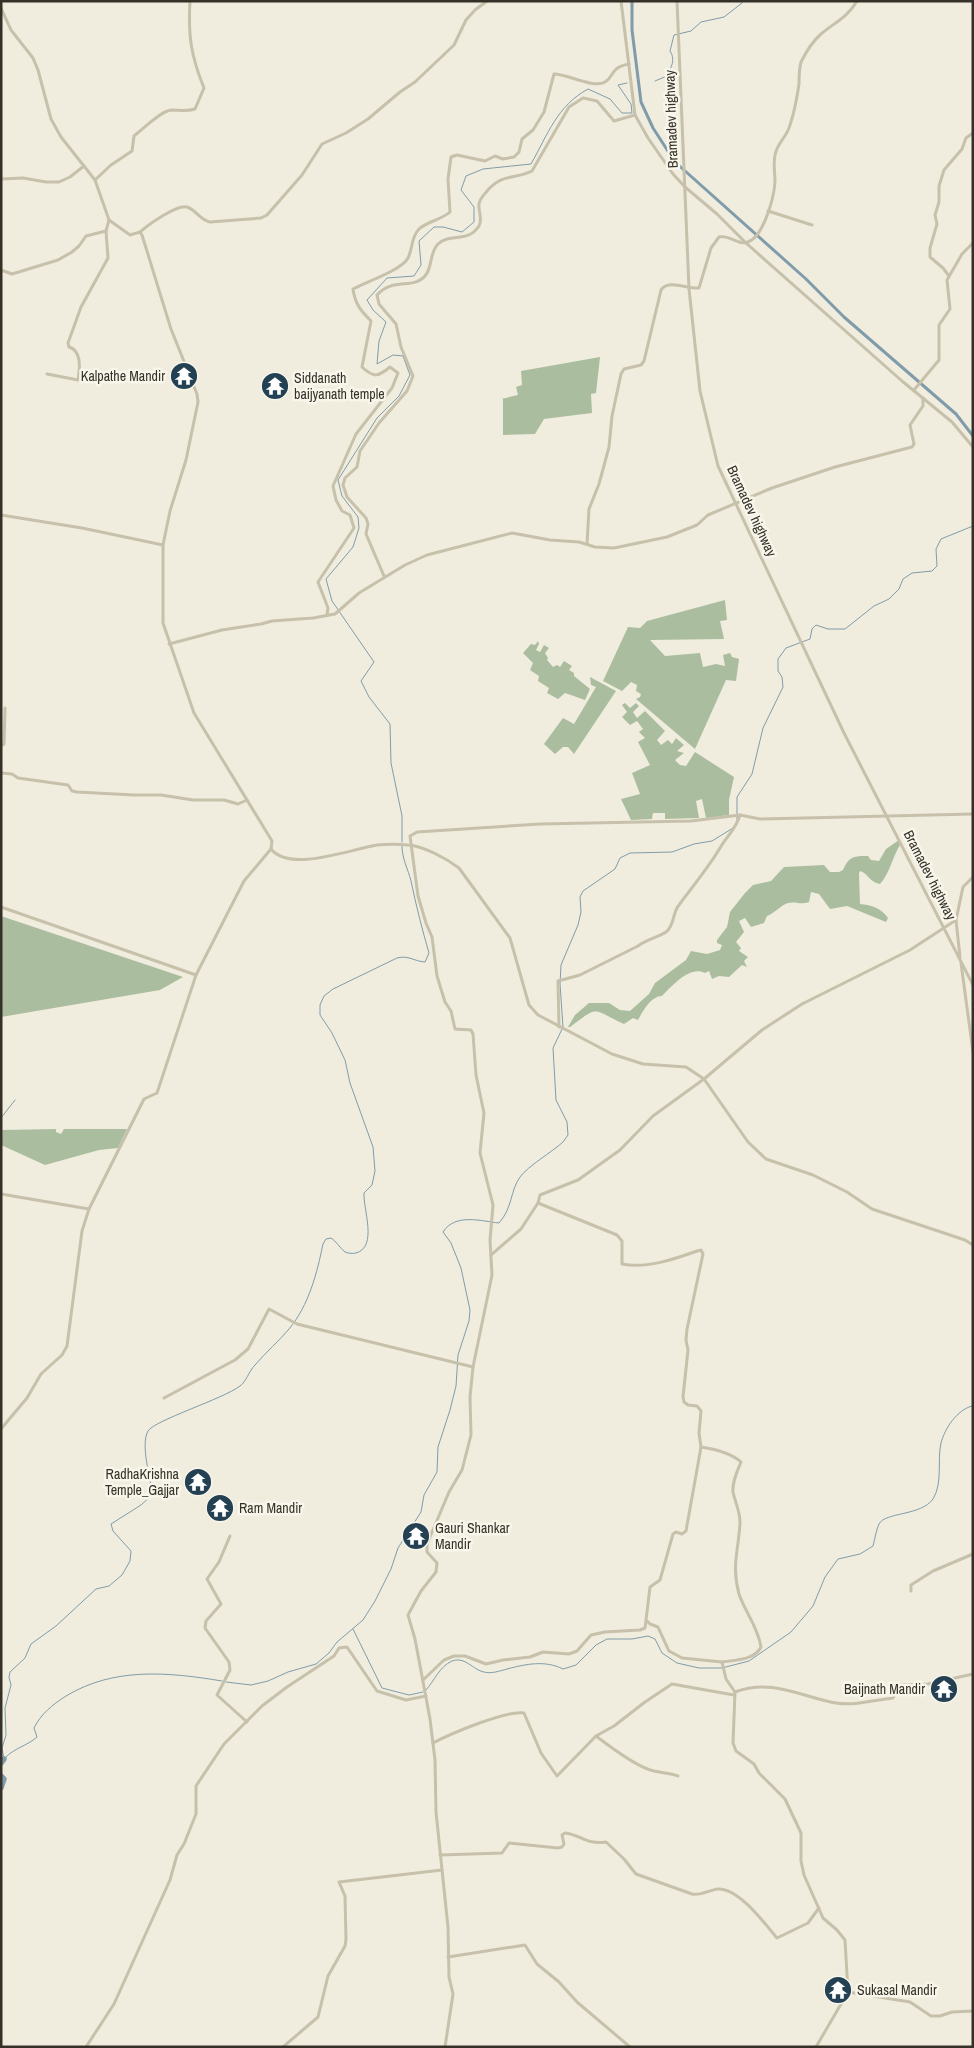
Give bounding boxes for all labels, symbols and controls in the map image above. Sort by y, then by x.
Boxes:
street label: Bramadev highway [660,69,682,168]
temple icon: Kalpathe Mandir [169,361,199,391]
place label: Kalpathe Mandir [81,367,165,385]
place label: Siddanath baijyanath temple [294,369,385,403]
temple icon: Siddanath baijyanath temple [260,371,290,401]
street label: Bramadev highway [723,463,781,560]
street label: Bramadev highway [900,827,960,923]
place label: RadhaKrishna Temple_Gajjar [105,1465,180,1499]
temple icon: RadhaKrishna Temple_Gajjar [183,1467,213,1497]
temple icon: Ram Mandir [205,1493,235,1523]
place label: Ram Mandir [239,1499,302,1517]
place label: Gauri Shankar Mandir [435,1519,510,1553]
temple icon: Gauri Shankar Mandir [401,1521,431,1551]
temple icon: Baijnath Mandir [929,1674,959,1704]
place label: Baijnath Mandir [844,1680,925,1698]
temple icon: Sukasal Mandir [823,1975,853,2005]
place label: Sukasal Mandir [857,1981,937,1999]

